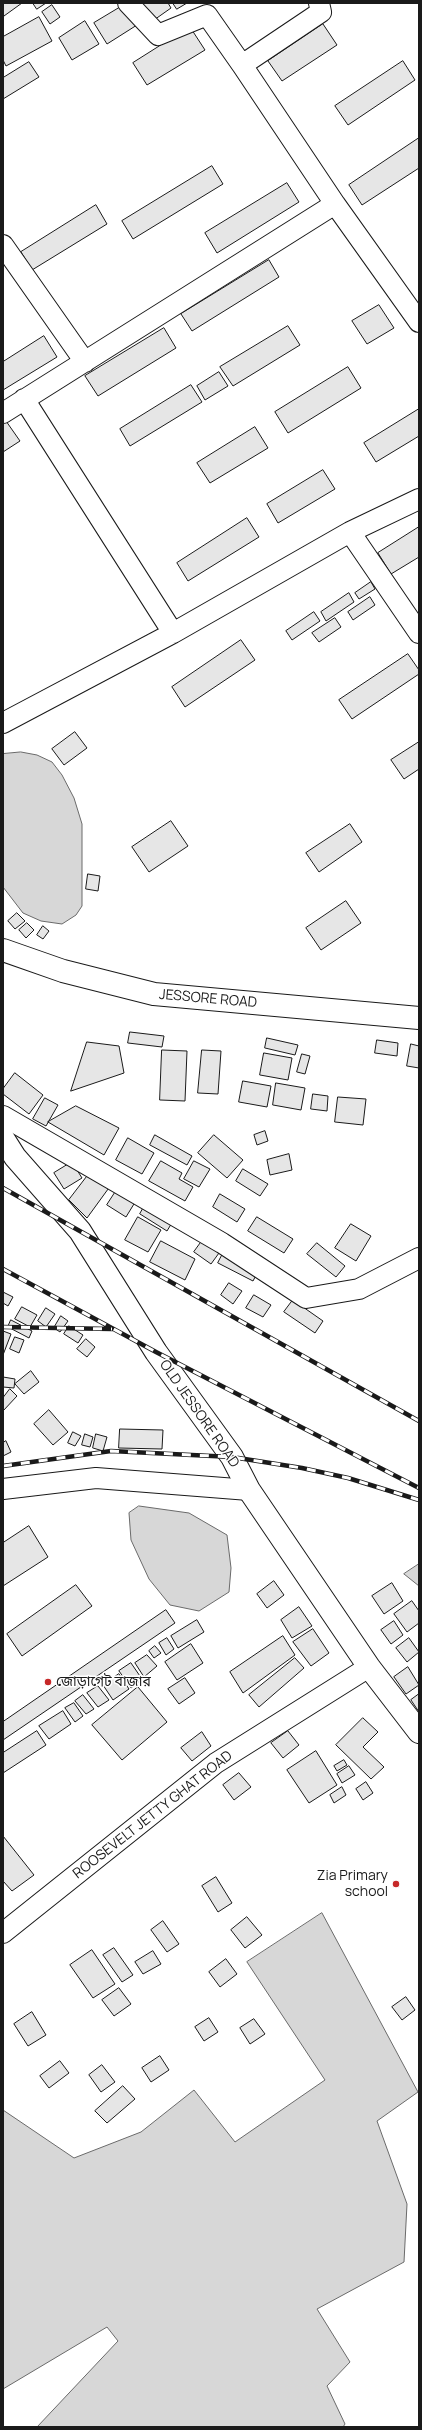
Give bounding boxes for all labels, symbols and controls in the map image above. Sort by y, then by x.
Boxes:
street label: JESSORE ROAD [158,986,258,1012]
street label: OLD JESSORE ROAD [155,1357,243,1471]
place label: জোড়াগেট বাজার [56,1674,151,1690]
marker: জোড়াগেট বাজার [43,1677,53,1687]
street label: ROOSEVELT JETTY GHAT ROAD [70,1748,236,1882]
place label: Zia Primary school [317,1868,388,1900]
marker: Zia Primary school [391,1879,401,1889]

